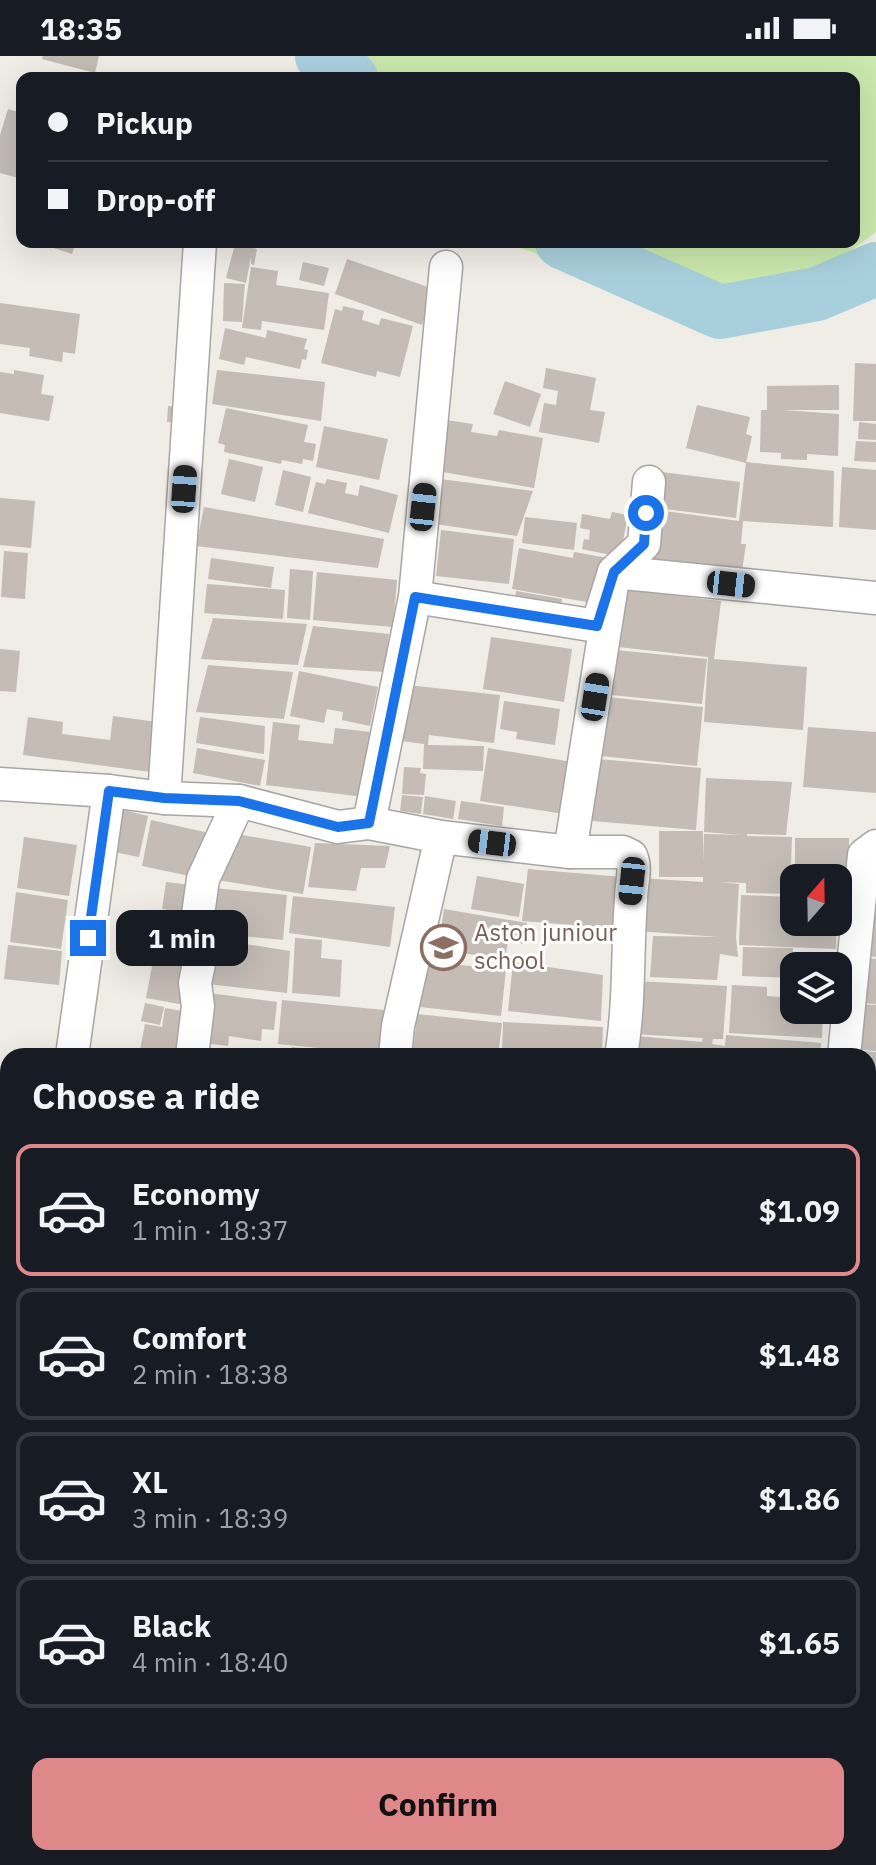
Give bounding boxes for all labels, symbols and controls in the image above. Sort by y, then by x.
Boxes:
text: 18:35 [40,9,122,48]
text: Pickup [96,103,193,142]
text: Drop-off [96,180,215,219]
car [170,464,198,514]
car [409,482,437,532]
route start [628,495,664,531]
car [706,570,756,598]
car [579,671,611,723]
car [467,828,517,858]
car [618,856,646,906]
north arrow [780,864,852,936]
map controls [780,864,852,1024]
callout: 1 min [116,910,248,966]
place label: Aston juniour school [474,916,617,976]
route end [70,920,106,956]
text: 1 min [148,921,216,955]
school or university icon: Aston juniour school [419,923,467,971]
button: layers [780,952,852,1024]
text: Choose a ride [32,1072,260,1119]
icon: car [36,1174,108,1246]
text: Economy [132,1174,260,1213]
text: $1.09 [759,1191,840,1230]
text: 1 min · 18:37 [132,1213,288,1247]
icon: car [36,1318,108,1390]
text: Comfort [132,1318,247,1357]
text: $1.48 [759,1335,840,1374]
text: 2 min · 18:38 [132,1357,288,1391]
icon: car [36,1462,108,1534]
text: XL [132,1462,168,1501]
text: $1.86 [759,1479,840,1518]
text: 3 min · 18:39 [132,1501,288,1535]
icon: car [36,1606,108,1678]
text: Black [132,1606,211,1645]
text: $1.65 [759,1623,840,1662]
text: 4 min · 18:40 [132,1645,288,1679]
button: Confirm [32,1758,844,1850]

